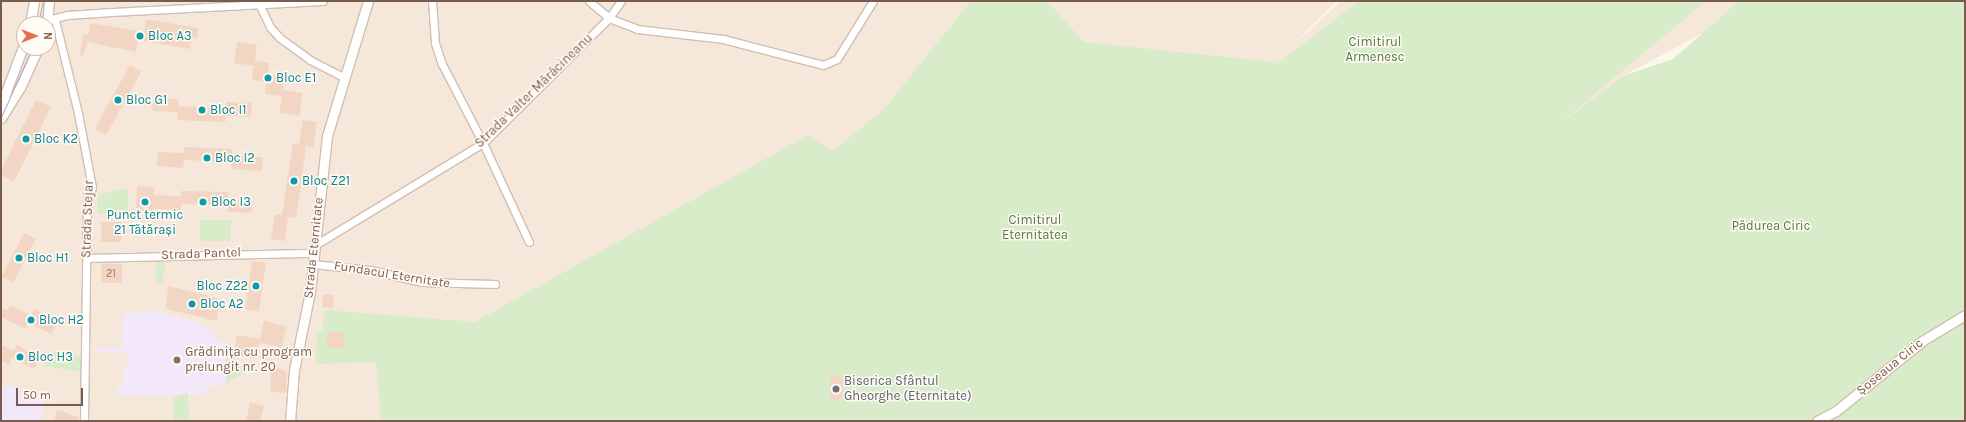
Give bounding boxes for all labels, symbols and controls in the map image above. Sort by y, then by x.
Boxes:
north arrow [16,16,56,56]
place label: Bloc A3 [148,28,192,44]
marker: Bloc A3 [135,31,145,41]
street label: Strada Valter Mărăcineanu [472,31,596,151]
text: N [41,32,54,40]
park label: Cimitirul Armenesc [1345,35,1405,66]
place label: Bloc E1 [276,70,316,86]
marker: Bloc E1 [263,73,273,83]
place label: Bloc G1 [126,92,167,108]
marker: Bloc G1 [113,95,123,105]
place label: Bloc I1 [210,102,247,118]
marker: Bloc I1 [197,105,207,115]
place label: Bloc K2 [34,131,78,147]
marker: Bloc K2 [21,134,31,144]
place label: Bloc I2 [215,150,255,166]
marker: Bloc I2 [202,153,212,163]
place label: Bloc Z21 [302,173,350,189]
marker: Bloc Z21 [289,176,299,186]
street label: Strada Stejar [79,180,97,258]
place label: Bloc I3 [211,194,251,210]
marker: Punct termic 21 Tătărași [140,197,150,207]
marker: Bloc I3 [198,197,208,207]
street label: Strada Eternitate [301,197,327,299]
place label: Punct termic 21 Tătărași [107,208,183,239]
park label: Cimitirul Eternitatea [1002,213,1068,244]
park label: Pădurea Ciric [1732,218,1810,234]
street label: Strada Pantel [161,245,241,263]
place label: Bloc H1 [27,250,69,266]
marker: Bloc H1 [14,253,24,263]
street label: Fundacul Eternitate [333,258,451,292]
house number: 21 [106,267,116,281]
place label: Bloc Z22 [197,278,248,294]
marker: Bloc Z22 [251,281,261,291]
place label: Bloc A2 [200,296,244,312]
marker: Bloc A2 [187,299,197,309]
place label: Bloc H2 [39,312,84,328]
marker: Bloc H2 [26,315,36,325]
street label: Șoseaua Ciric [1854,335,1926,399]
place label: Grădinița cu program prelungit nr. 20 [185,345,312,376]
place label: Bloc H3 [28,349,73,365]
marker: Bloc H3 [15,352,25,362]
marker: Grădinița cu program prelungit nr. 20 [172,355,182,365]
place label: Biserica Sfântul Gheorghe (Eternitate) [844,374,972,405]
scale bar [18,380,85,406]
marker: Biserica Sfântul Gheorghe (Eternitate) [831,384,841,394]
text: 50 m [23,388,51,402]

